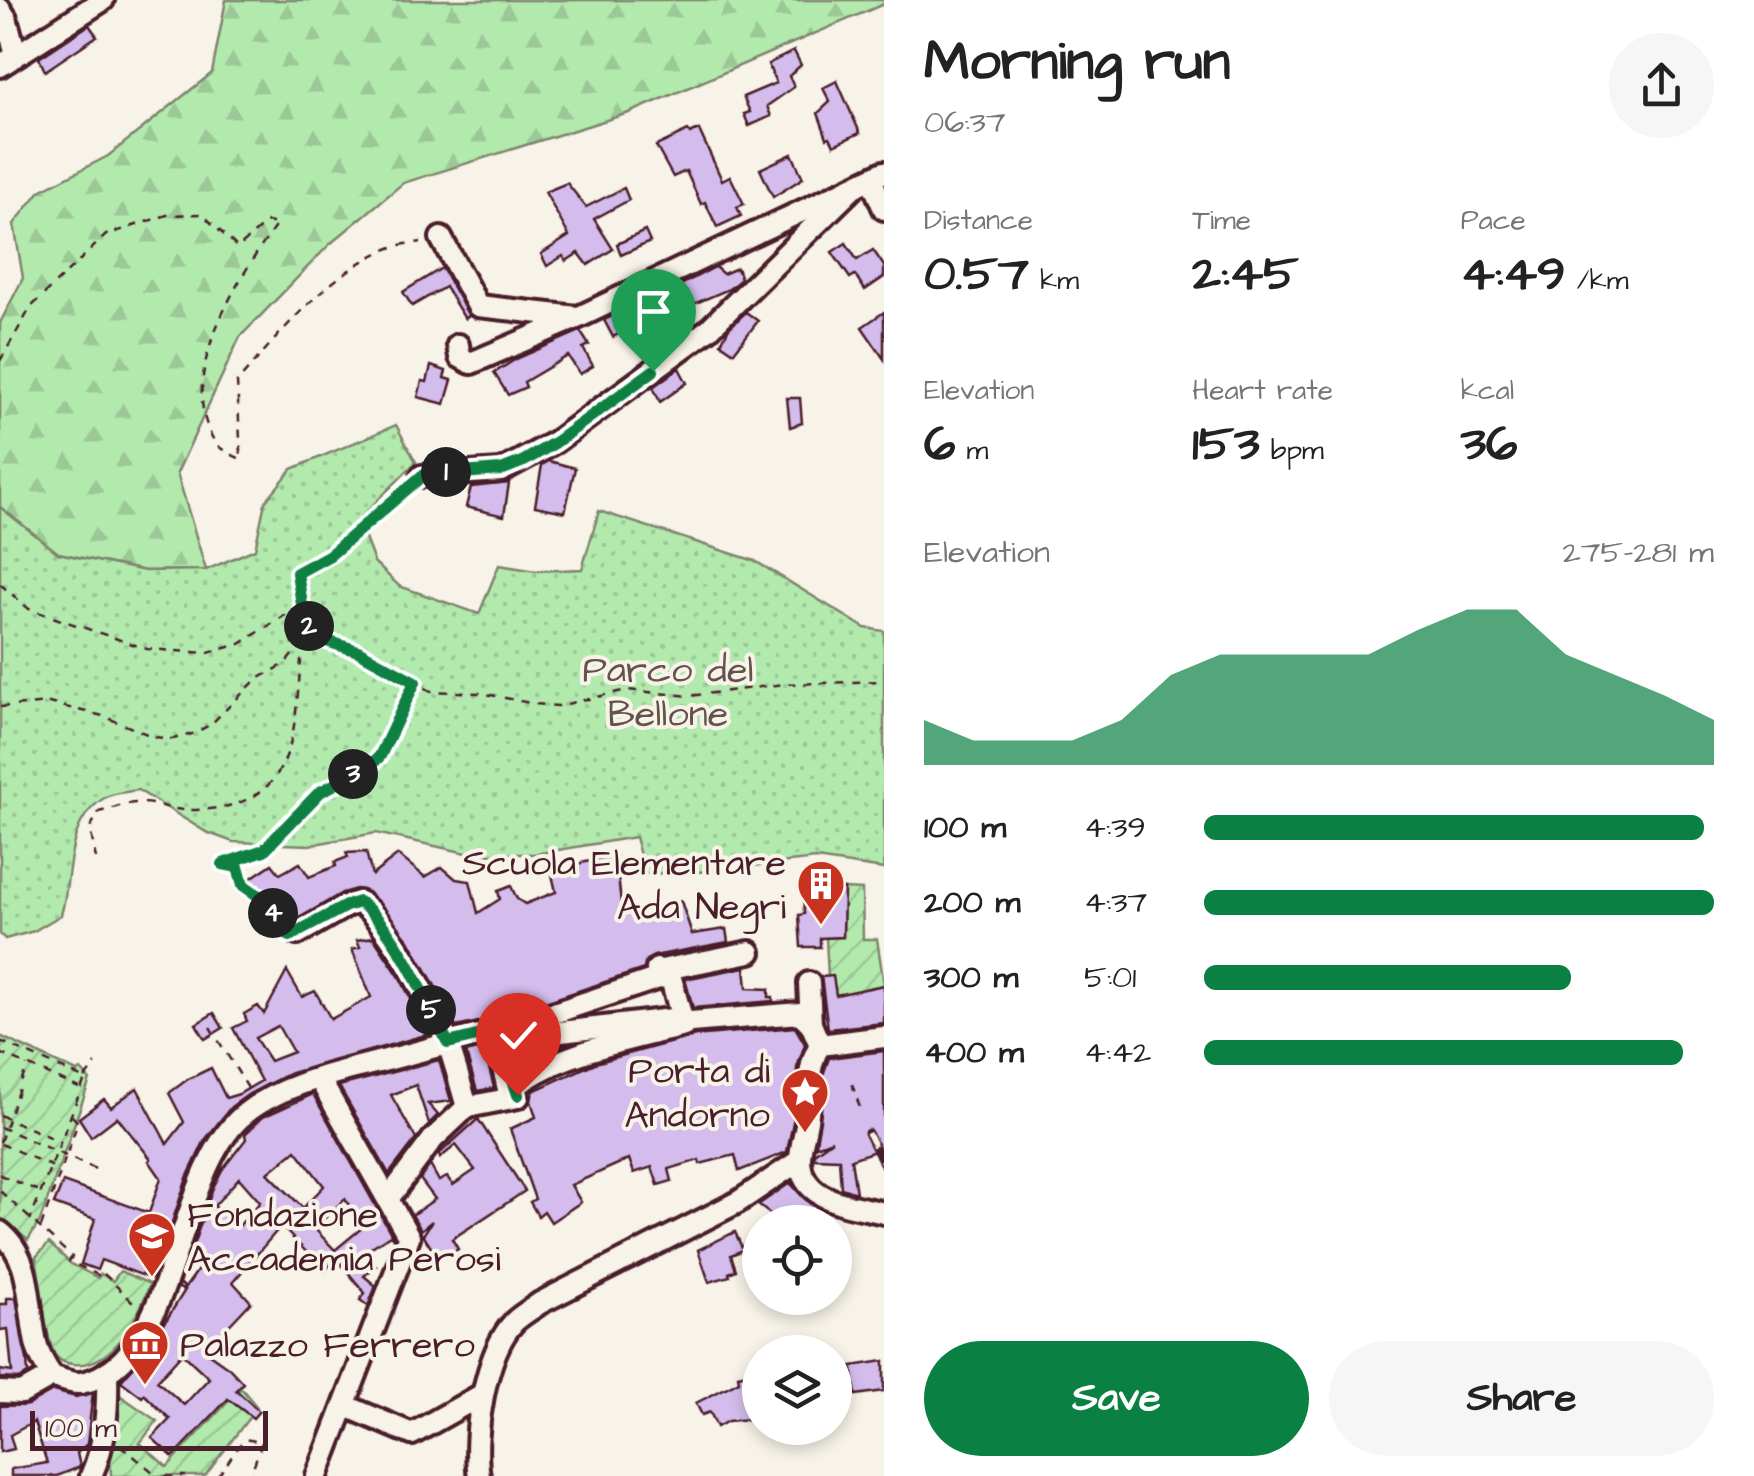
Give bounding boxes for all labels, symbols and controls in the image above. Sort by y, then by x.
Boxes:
text: Morning run [924,24,1230,100]
button: share [1609,33,1714,138]
text: 06:37 [924,100,1006,145]
text: Distance [924,201,1033,240]
text: Time [1192,201,1251,240]
text: Pace [1461,201,1526,240]
text: 0.57 [924,240,1029,309]
text: 2:45 [1192,240,1299,309]
text: 4:49 [1461,240,1566,309]
text: km [1029,261,1079,300]
text: /km [1566,261,1629,300]
pin [611,269,696,372]
icon: arrive [626,284,681,339]
text: Elevation [924,371,1034,410]
text: Heart rate [1192,371,1333,410]
text: kcal [1461,371,1514,410]
text: 6 [924,410,955,479]
text: 153 [1192,410,1260,479]
text: 36 [1461,410,1517,479]
text: m [955,431,988,470]
text: bpm [1260,431,1324,470]
pin: 1 [421,447,471,497]
text: 1 [444,452,448,491]
text: Elevation [924,530,1050,575]
text: 275–281 m [1563,530,1714,575]
pin: 2 [284,601,334,651]
text: 2 [301,606,317,645]
park label: Parco del Bellone [582,645,754,741]
pin: 3 [328,749,378,799]
text: 3 [346,754,360,793]
text: 100 m [924,805,1006,850]
text: 4:39 [1084,805,1146,850]
place label: Scuola Elementare Ada Negri [462,838,786,934]
building icon: Scuola Elementare Ada Negri [795,858,847,926]
text: 200 m [924,880,1020,925]
text: 4:37 [1084,880,1147,925]
pin: 4 [248,888,298,938]
text: 4 [263,893,283,932]
text: 300 m [924,955,1018,1000]
text: 5:01 [1084,955,1136,1000]
pin: 5 [406,985,456,1035]
text: 5 [421,990,441,1029]
pin [476,993,561,1096]
icon: check [491,1008,546,1063]
text: 400 m [924,1030,1024,1075]
text: 4:42 [1084,1030,1151,1075]
place label: Porta di Andorno [624,1046,770,1142]
place icon: Porta di Andorno [779,1066,831,1134]
place label: Fondazione Accademia Perosi [187,1190,501,1286]
map controls [742,1205,852,1445]
button: locate [742,1205,852,1315]
school or university icon: Fondazione Accademia Perosi [126,1210,178,1278]
museum icon: Palazzo Ferrero [119,1318,171,1386]
place label: Palazzo Ferrero [180,1320,475,1372]
button: layers [742,1335,852,1445]
button: Save [924,1341,1309,1456]
button: Share [1329,1341,1714,1456]
scale bar [30,1406,268,1450]
text: 100 m [45,1409,117,1448]

